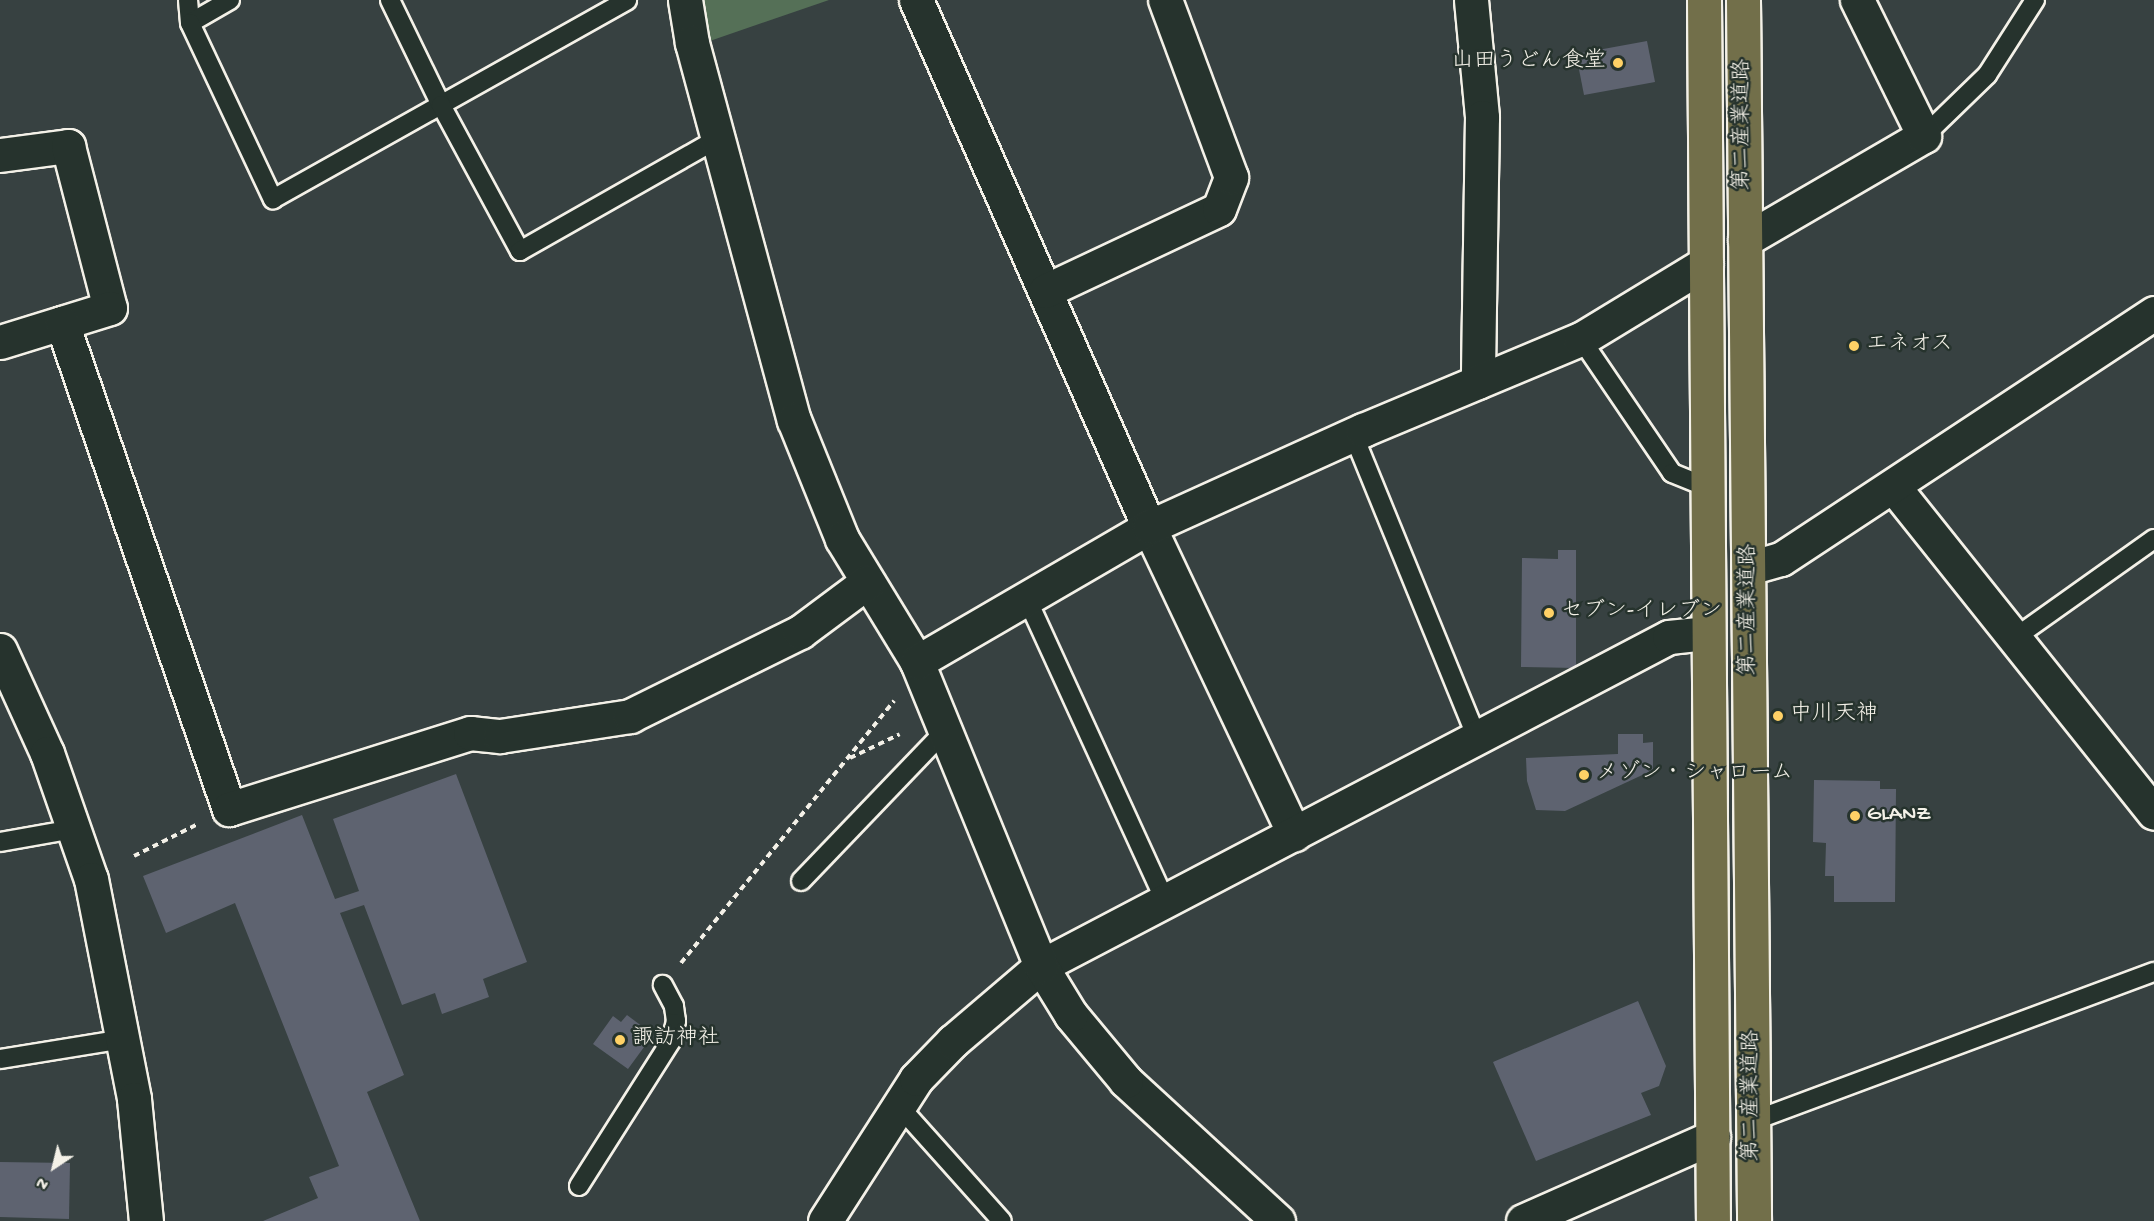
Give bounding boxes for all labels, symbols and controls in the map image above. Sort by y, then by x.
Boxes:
place label: 山田うどん食堂 [1452,50,1606,76]
marker: 山田うどん食堂 [1611,56,1625,70]
street label: 第二産業道路 [1731,59,1757,191]
place label: エネオス [1866,333,1954,359]
marker: エネオス [1847,339,1861,353]
street label: 第二産業道路 [1737,544,1763,676]
place label: セブン-イレブン [1561,600,1722,626]
marker: セブン-イレブン [1542,606,1556,620]
place label: 中川天神 [1790,703,1878,729]
marker: 中川天神 [1771,709,1785,723]
place label: メゾン・シャローム [1596,762,1794,788]
marker: メゾン・シャローム [1577,768,1591,782]
place label: GLANZ [1867,803,1931,829]
marker: GLANZ [1848,809,1862,823]
place label: 諏訪神社 [632,1027,720,1053]
street label: 第二産業道路 [1740,1030,1766,1162]
marker: 諏訪神社 [613,1033,627,1047]
north arrow [24,1137,84,1197]
text: N [34,1171,53,1193]

